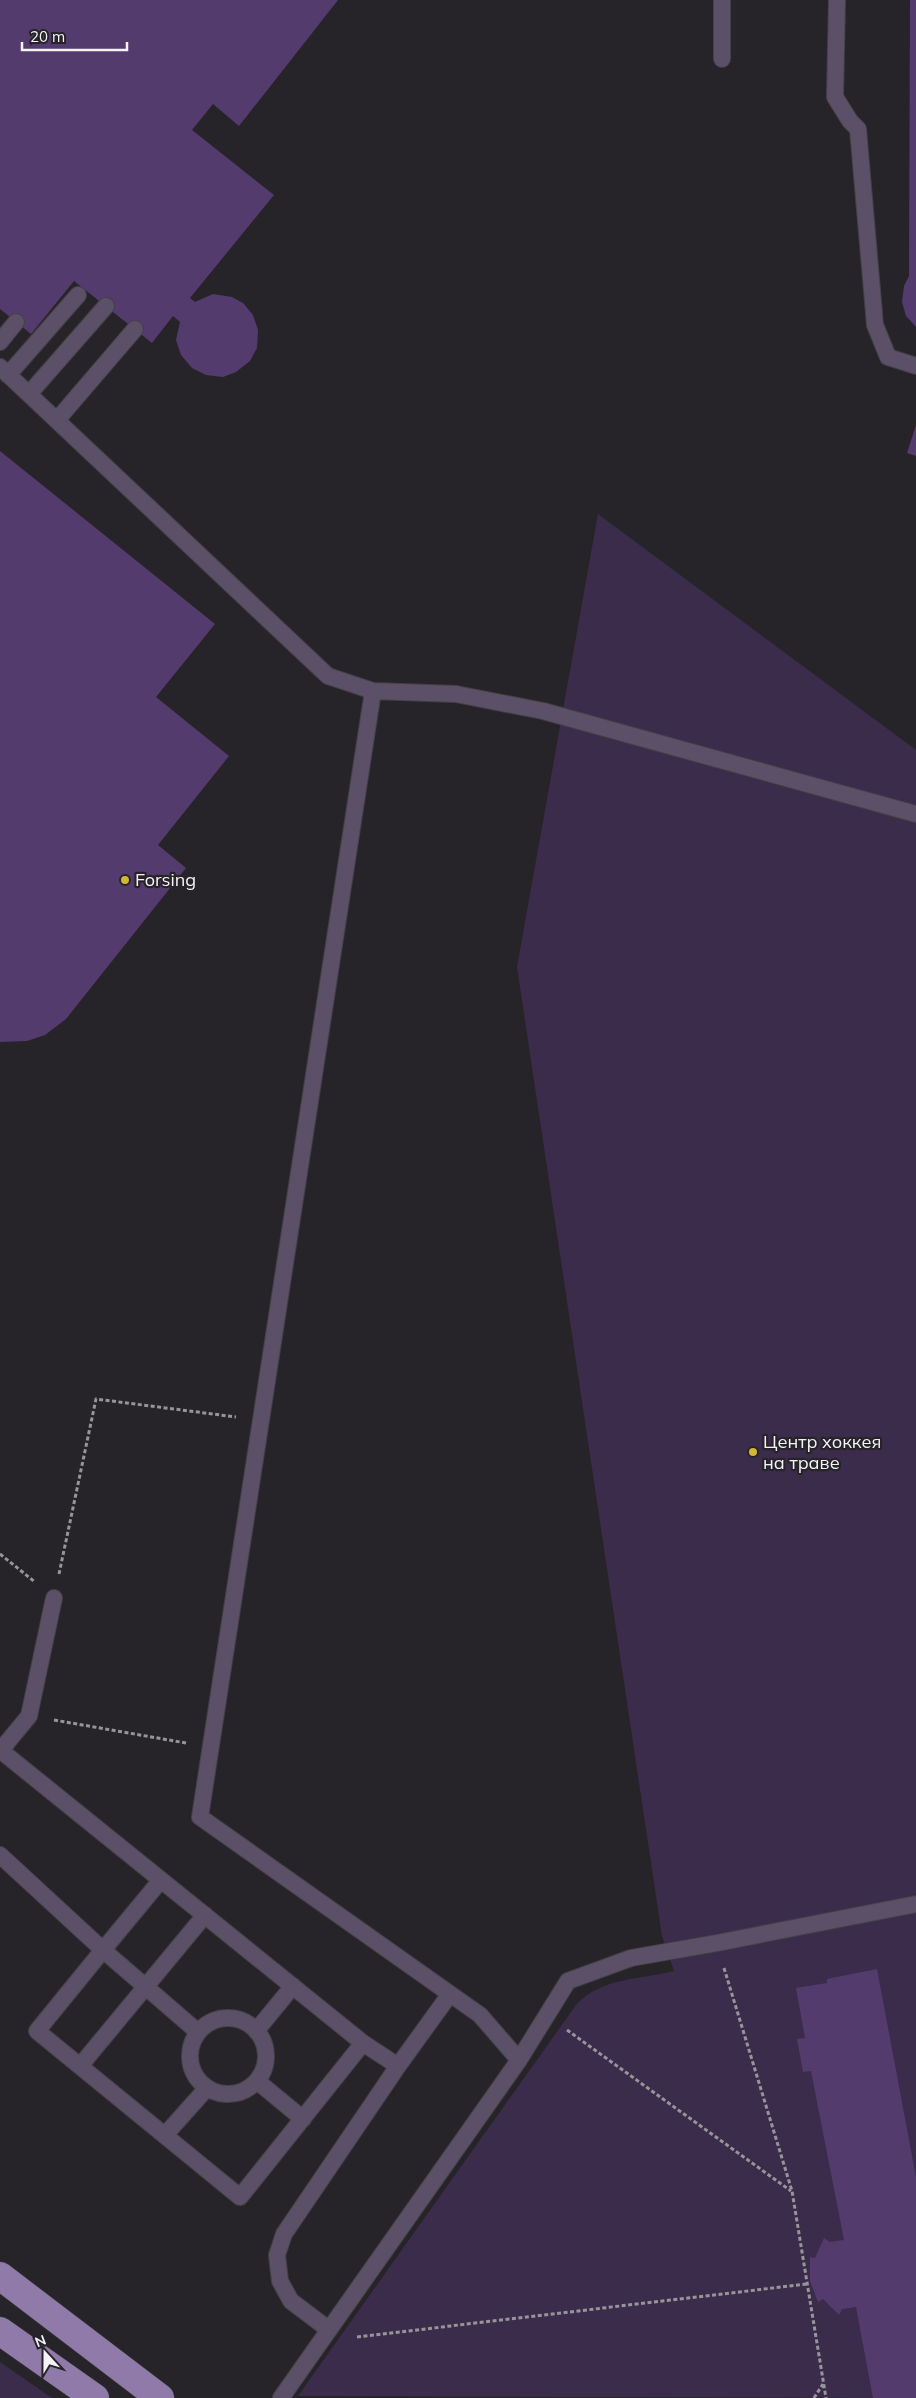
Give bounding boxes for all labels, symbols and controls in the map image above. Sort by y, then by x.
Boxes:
scale bar [22,20,128,52]
text: 20 m [30,27,65,46]
place label: Forsing [135,868,196,891]
marker: Forsing [119,874,131,886]
place label: Центр хоккея на траве [763,1430,881,1474]
marker: Центр хоккея на траве [747,1446,759,1458]
north arrow [20,2328,70,2378]
text: N [32,2331,49,2351]

